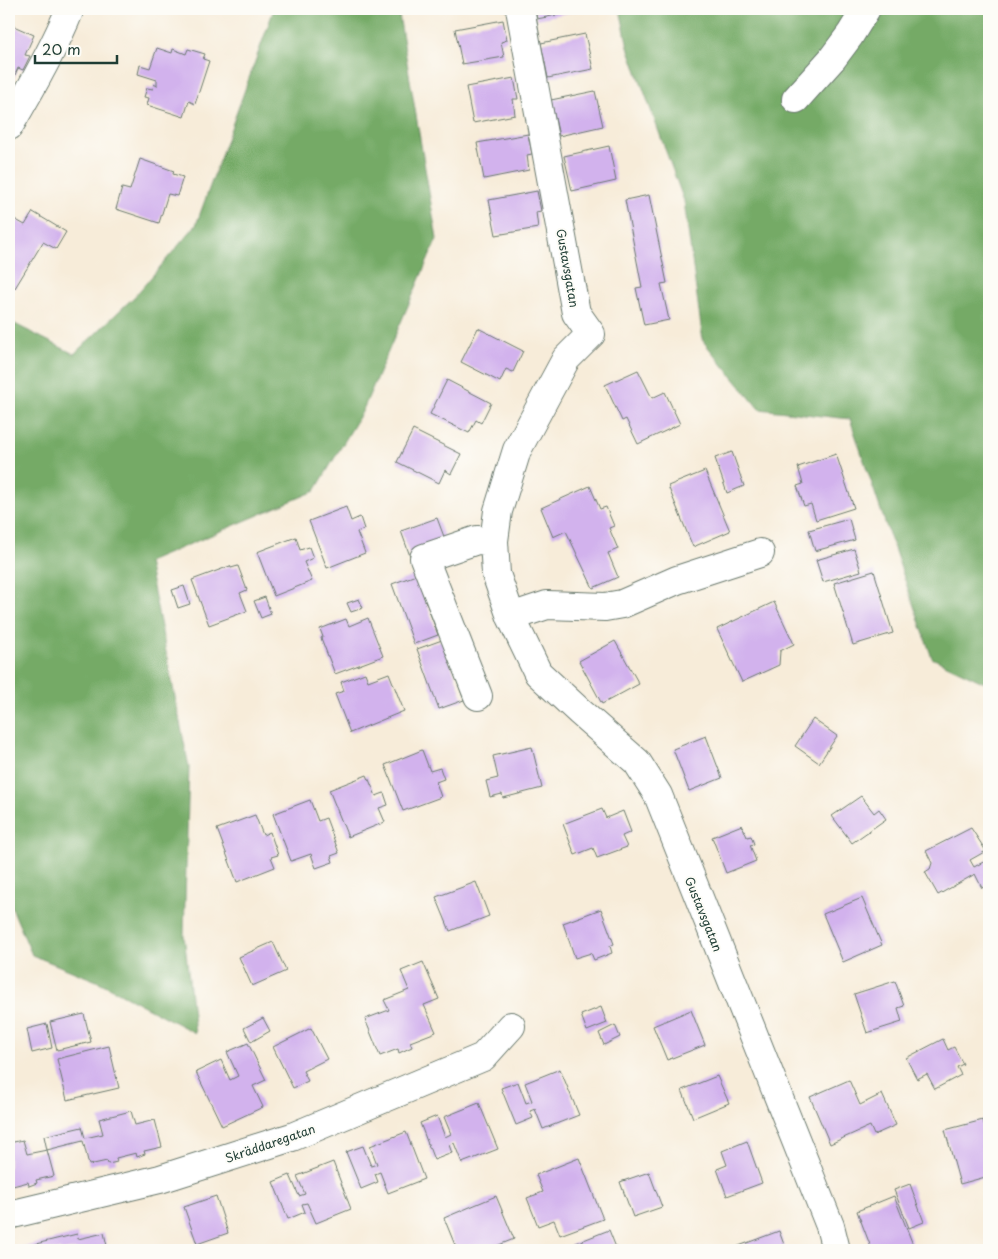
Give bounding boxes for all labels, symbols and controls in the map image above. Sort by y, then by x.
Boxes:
scale bar [35,32,118,64]
text: 20 m [42,37,81,60]
street label: Gustavsgatan [552,227,584,309]
street label: Gustavsgatan [681,874,727,954]
street label: Skräddaregatan [223,1119,317,1167]

